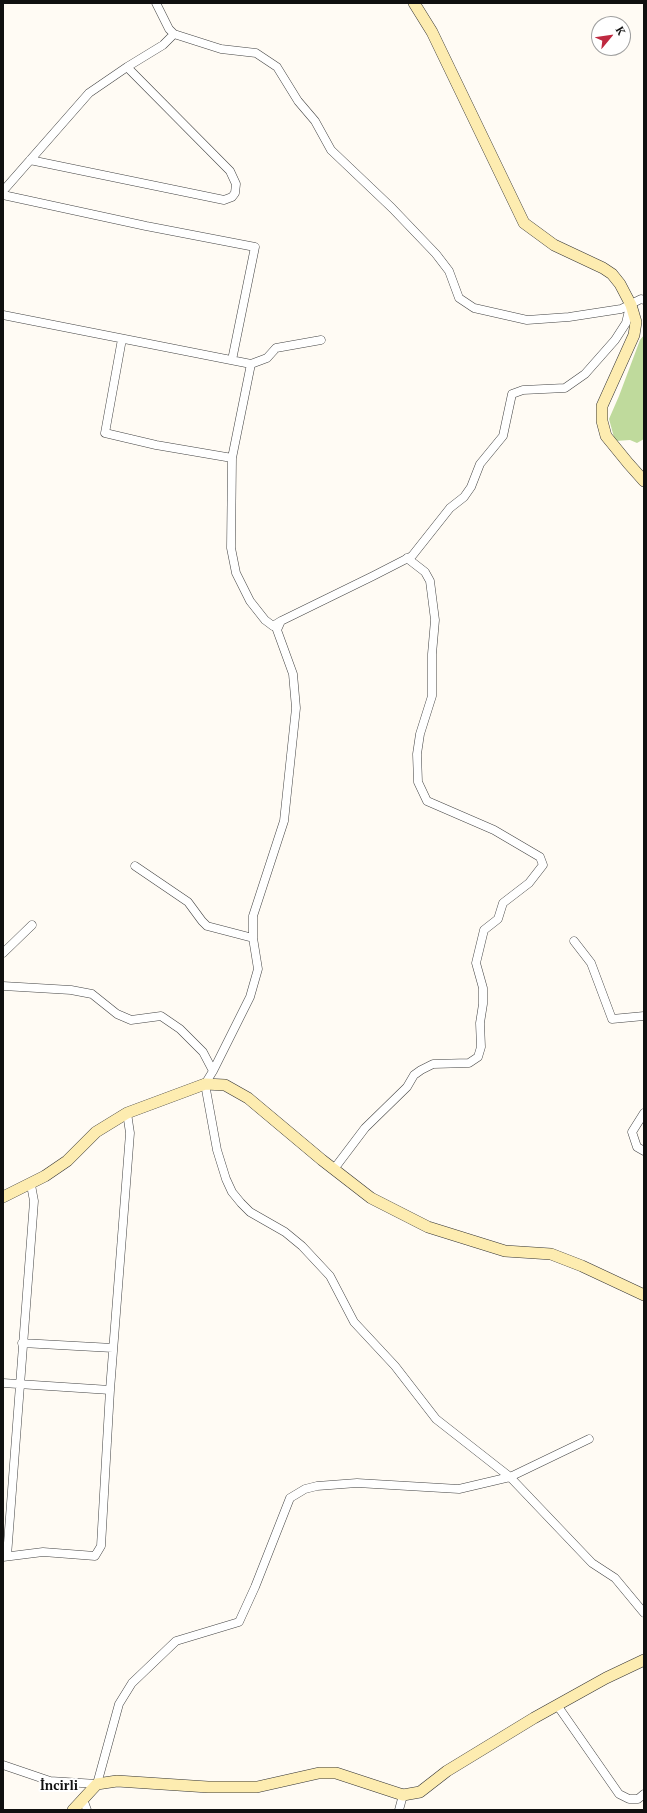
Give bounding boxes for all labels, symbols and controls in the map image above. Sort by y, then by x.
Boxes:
north arrow [591,16,631,56]
text: K [613,24,629,37]
district label: İncirli [40,1778,78,1794]

